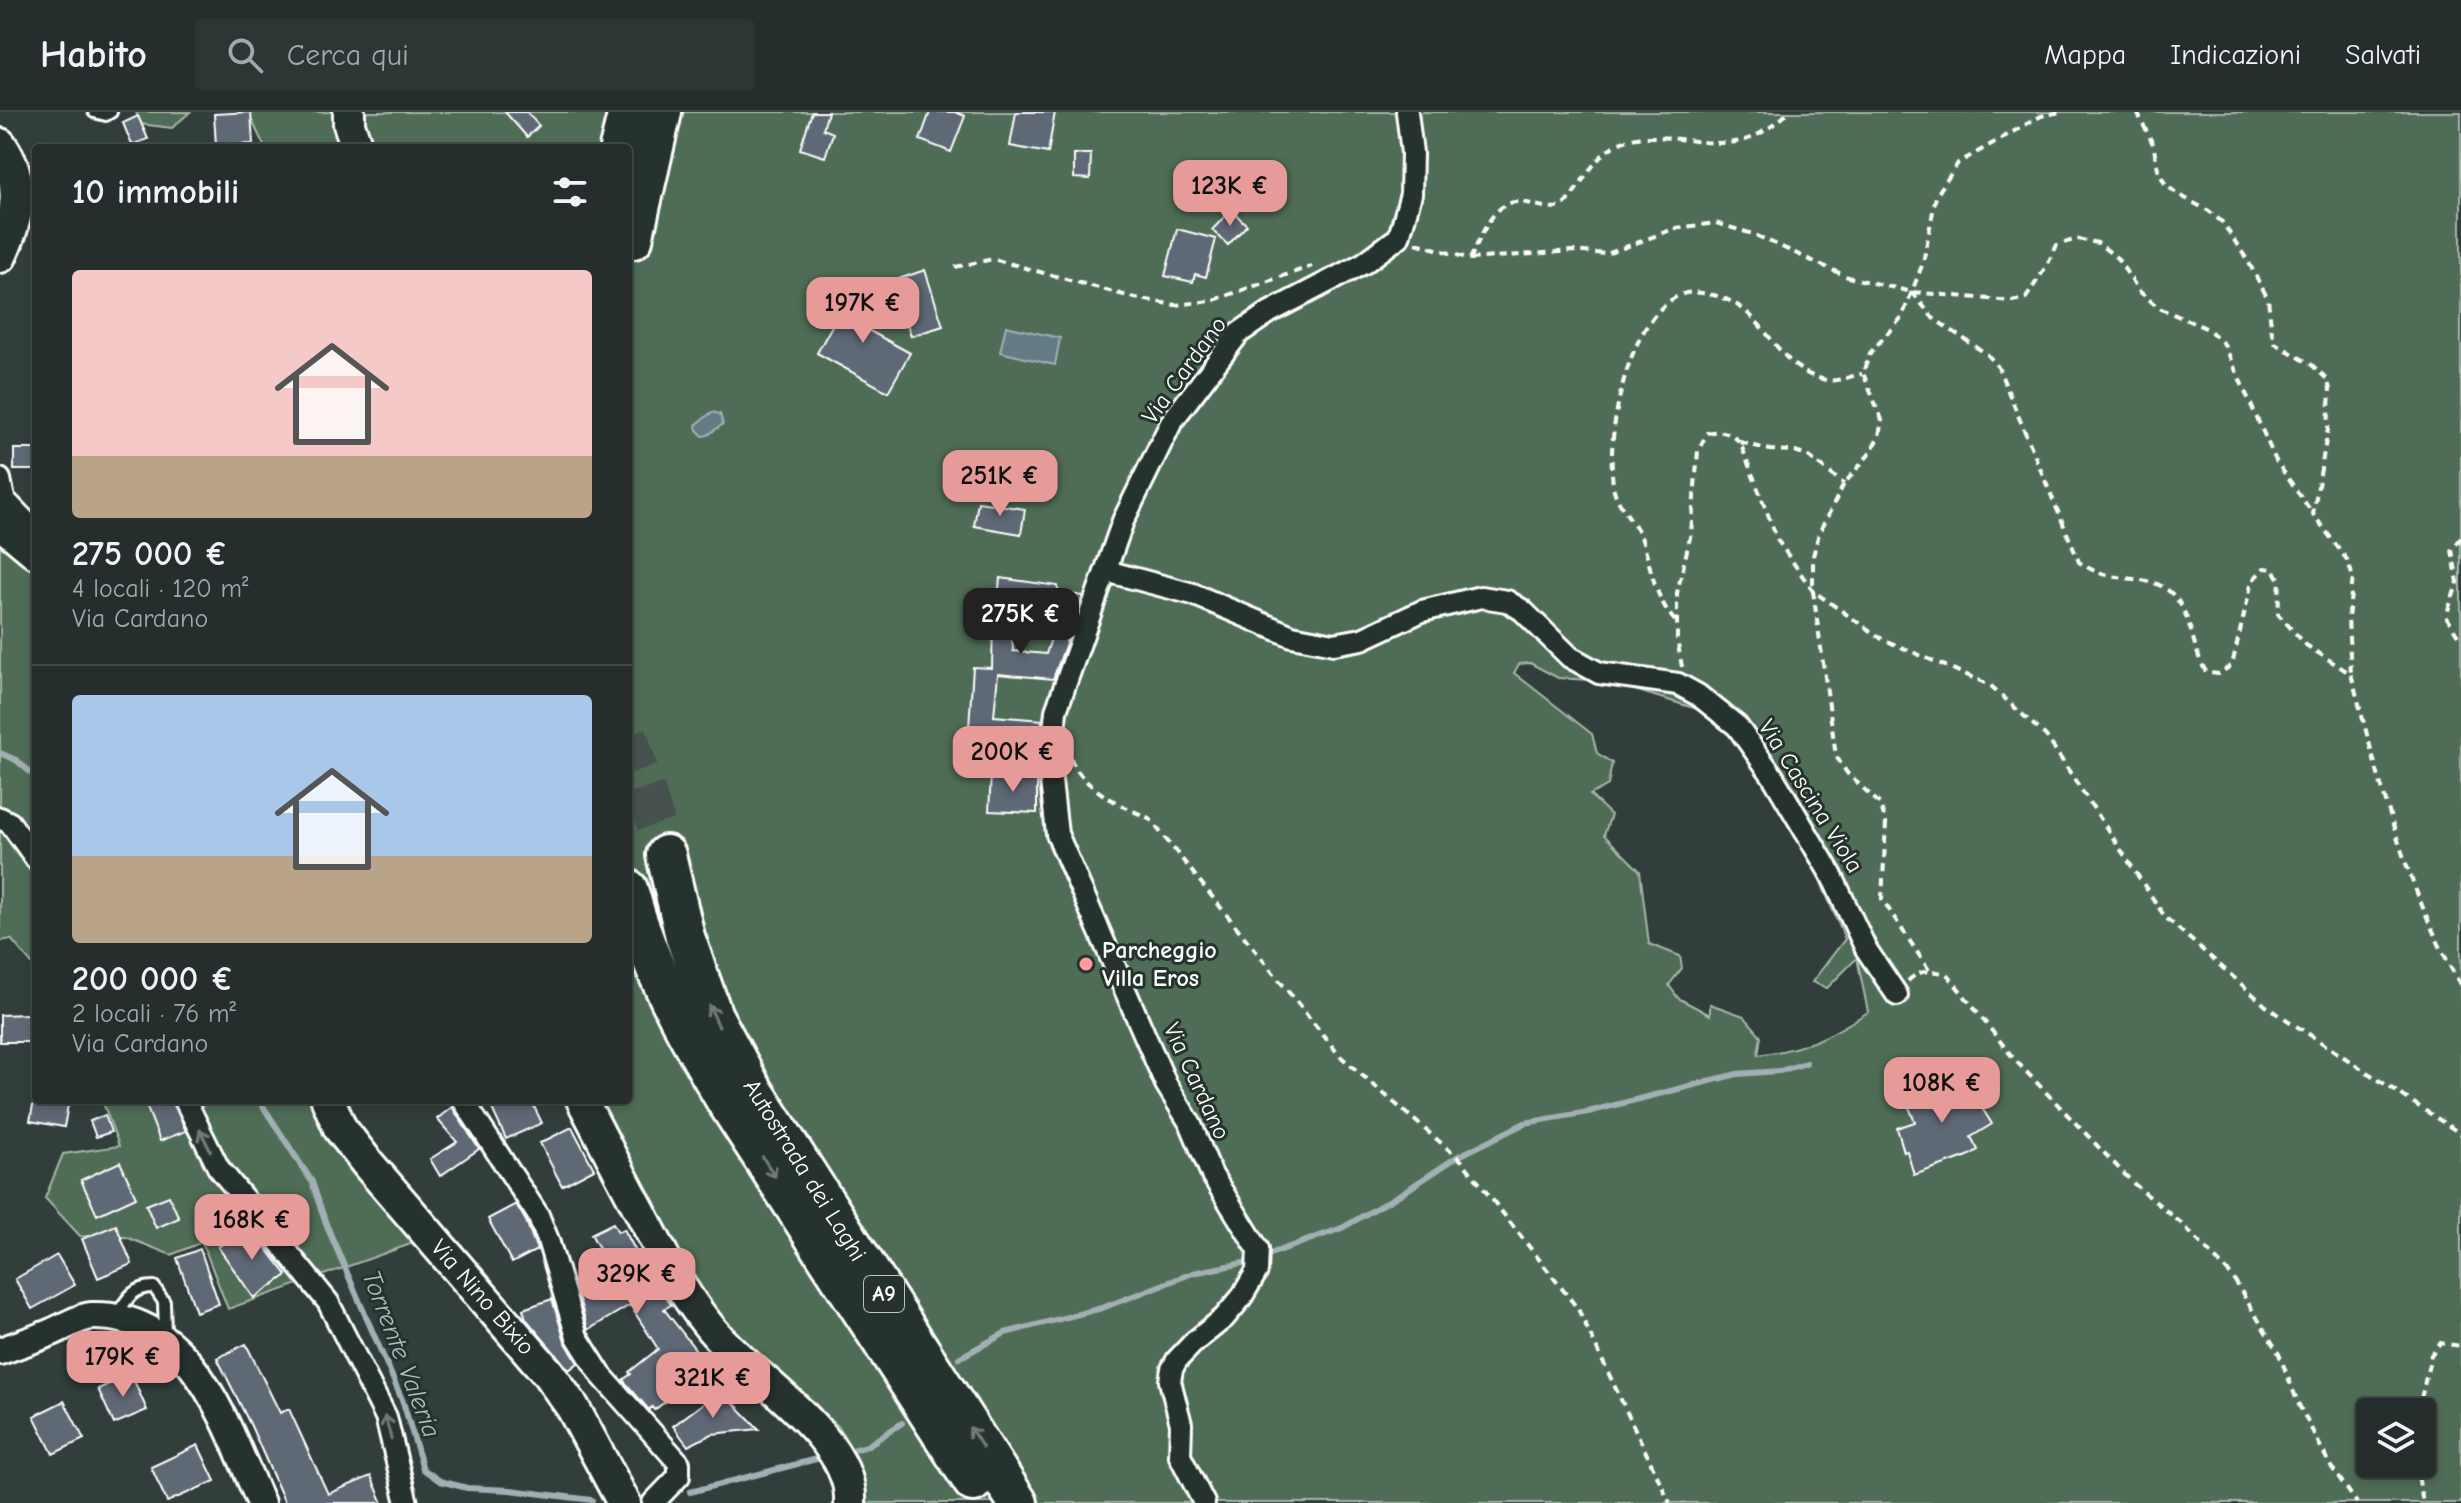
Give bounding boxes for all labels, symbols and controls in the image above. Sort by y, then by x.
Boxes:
search box [195,19,755,91]
text: Habito [40,33,147,77]
icon: search [223,33,267,77]
text: Cerca qui [287,38,409,73]
text: Mappa [2044,39,2126,71]
text: Indicazioni [2170,39,2301,71]
text: Salvati [2345,39,2421,71]
pin: 123K € [1165,160,1295,228]
icon: filters [548,170,592,214]
text: 123K € [1191,171,1269,201]
text: 10 immobili [72,172,239,212]
pin: 197K € [798,277,928,345]
text: 197K € [824,288,902,318]
street label: Via Cardano [1136,311,1232,429]
icon: home [260,322,404,466]
pin: 251K € [935,450,1065,518]
text: 251K € [961,461,1039,491]
text: 275 000 € [72,534,228,574]
text: 4 locali · 120 m² [72,574,249,604]
pin: 275K € [956,588,1086,656]
text: 275K € [981,599,1061,629]
text: Via Cardano [72,604,208,634]
street label: Via Cascina Viola [1753,714,1869,878]
pin: 200K € [948,726,1078,794]
text: 200K € [971,737,1055,767]
icon: home [260,747,404,891]
place label: Parcheggio Villa Eros [1102,936,1217,992]
marker: Parcheggio Villa Eros [1077,955,1095,973]
text: 200 000 € [72,959,234,999]
text: 2 locali · 76 m² [72,999,236,1029]
one-way arrow [706,1004,721,1028]
street label: Via Cardano [1158,1018,1236,1144]
text: Via Cardano [72,1029,208,1059]
pin: 108K € [1877,1057,2007,1125]
text: 108K € [1902,1068,1982,1098]
street label: Autostrada dei Laghi [738,1074,872,1266]
one-way arrow [196,1128,212,1152]
one-way arrow [761,1155,777,1178]
pin: 168K € [187,1194,317,1262]
text: 168K € [213,1205,291,1235]
street label: Via Nino Bixio [425,1234,541,1360]
pin: 329K € [572,1248,702,1316]
text: 329K € [596,1259,678,1289]
water label: Torrente Valeria [355,1266,447,1442]
road number: A9 [864,1276,904,1312]
pin: 179K € [58,1331,188,1399]
text: 179K € [85,1342,161,1372]
pin: 321K € [648,1352,778,1420]
text: 321K € [674,1363,752,1393]
map controls [2356,1398,2436,1478]
button: layers [2356,1398,2436,1478]
one-way arrow [380,1415,395,1441]
one-way arrow [968,1427,984,1449]

